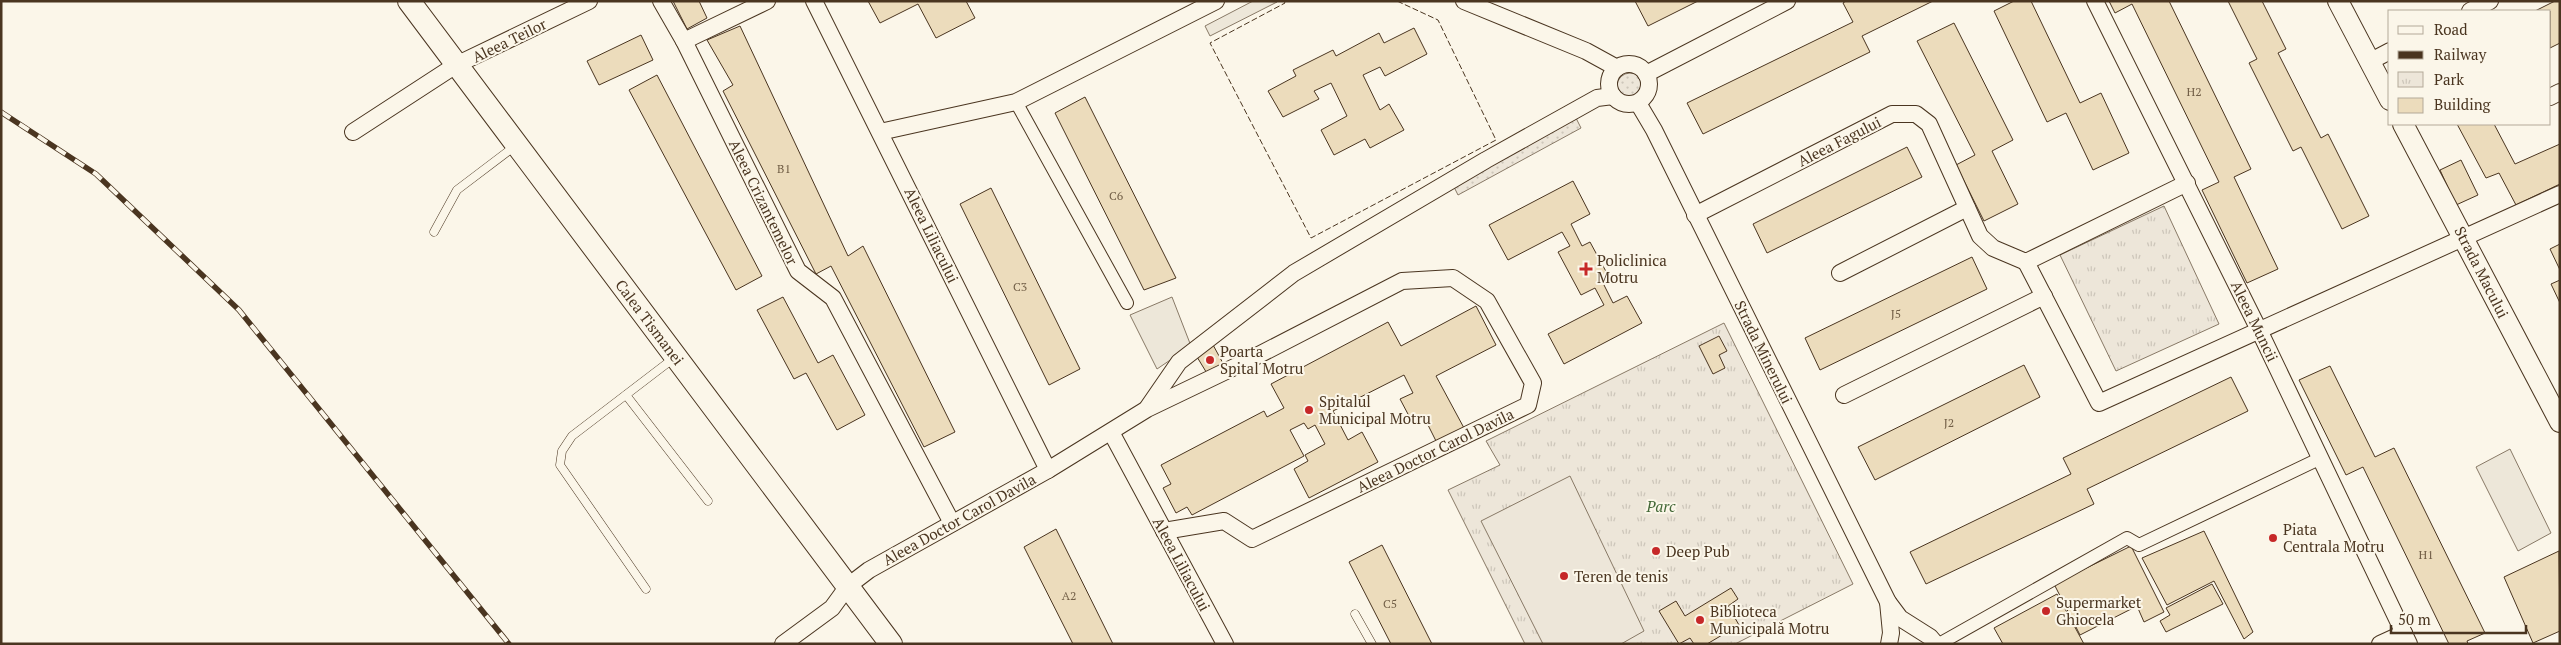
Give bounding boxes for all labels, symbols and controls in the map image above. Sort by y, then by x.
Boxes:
legend [2388,10,2551,125]
street label: Aleea Teilor [469,13,550,67]
text: Road [2434,19,2467,39]
text: Railway [2434,44,2487,64]
text: Park [2434,69,2464,89]
house number: H2 [2186,84,2202,99]
text: Building [2434,94,2492,114]
street label: Aleea Fagului [1794,111,1884,171]
street label: Aleea Crizantemelor [725,136,803,268]
house number: B1 [777,161,791,176]
street label: Aleea Liliacului [900,184,964,286]
house number: C6 [1109,188,1124,203]
street label: Strada Macului [2450,223,2514,321]
place label: Policlinica Motru [1597,250,1667,287]
marker: Policlinica Motru [1579,262,1593,276]
street label: Calea Tismanei [611,275,689,369]
street label: Aleea Muncii [2227,277,2283,365]
house number: C3 [1013,279,1027,294]
street label: Strada Minerului [1730,297,1798,407]
house number: J5 [1891,306,1901,321]
place label: Poarta Spital Motru [1220,341,1304,378]
marker: Poarta Spital Motru [1204,354,1216,366]
place label: Spitalul Municipal Motru [1319,391,1431,428]
street label: Aleea Doctor Carol Davila [1353,403,1517,497]
marker: Spitalul Municipal Motru [1303,404,1315,416]
house number: J2 [1944,415,1954,430]
street label: Aleea Doctor Carol Davila [879,468,1039,569]
park label: Parc [1646,496,1676,516]
street label: Aleea Liliacului [1149,514,1215,614]
place label: Piata Centrala Motru [2283,519,2385,556]
marker: Piata Centrala Motru [2267,532,2279,544]
place label: Deep Pub [1666,541,1730,561]
marker: Deep Pub [1650,545,1662,557]
house number: H1 [2418,547,2434,562]
place label: Teren de tenis [1574,566,1668,586]
marker: Teren de tenis [1558,570,1570,582]
house number: A2 [1062,588,1076,603]
place label: Supermarket Ghiocela [2056,592,2142,629]
house number: C5 [1383,596,1397,611]
place label: Biblioteca Municipală Motru [1710,601,1830,638]
scale bar [2391,602,2526,634]
marker: Supermarket Ghiocela [2040,605,2052,617]
text: 50 m [2398,609,2431,629]
marker: Biblioteca Municipală Motru [1694,614,1706,626]

